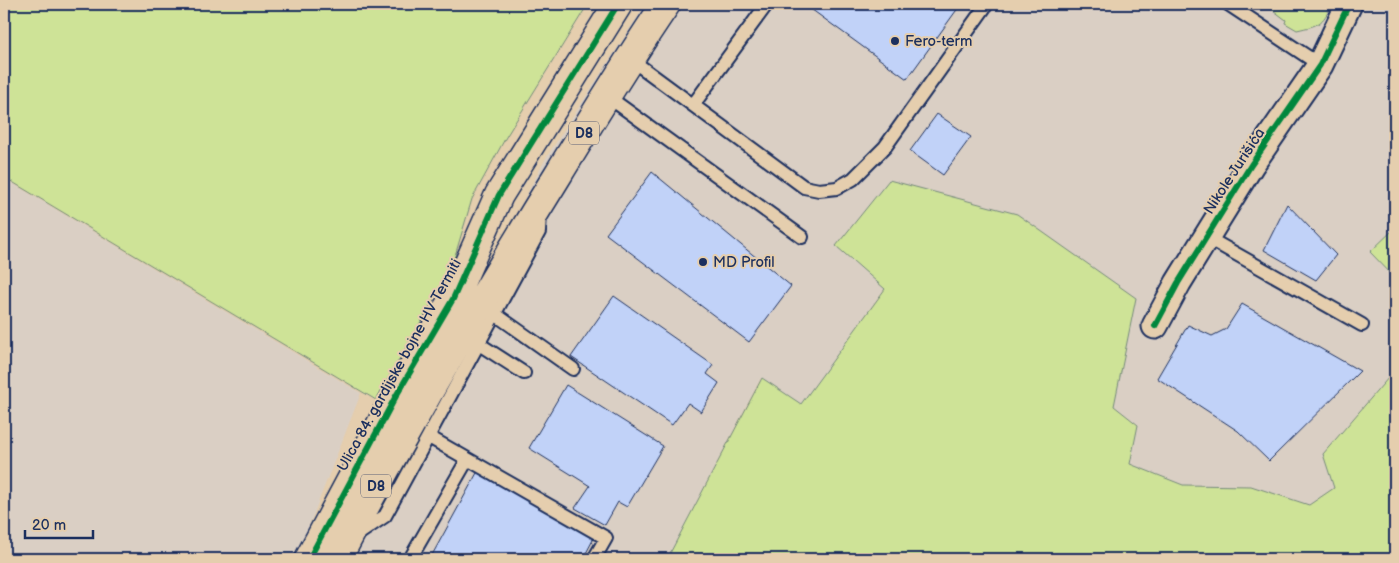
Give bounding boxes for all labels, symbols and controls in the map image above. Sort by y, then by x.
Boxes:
place label: Fero-term [905,32,972,51]
marker: Fero-term [889,35,901,47]
road number: D8 [569,122,599,144]
street label: Nikole Jurišića [1199,124,1269,218]
place label: MD Profil [713,253,775,272]
street label: Ulica 84. gardijske bojne HV Termiti [333,256,466,475]
marker: MD Profil [697,256,709,268]
road number: D8 [361,474,391,498]
scale bar [25,508,92,540]
text: 20 m [32,516,66,535]

